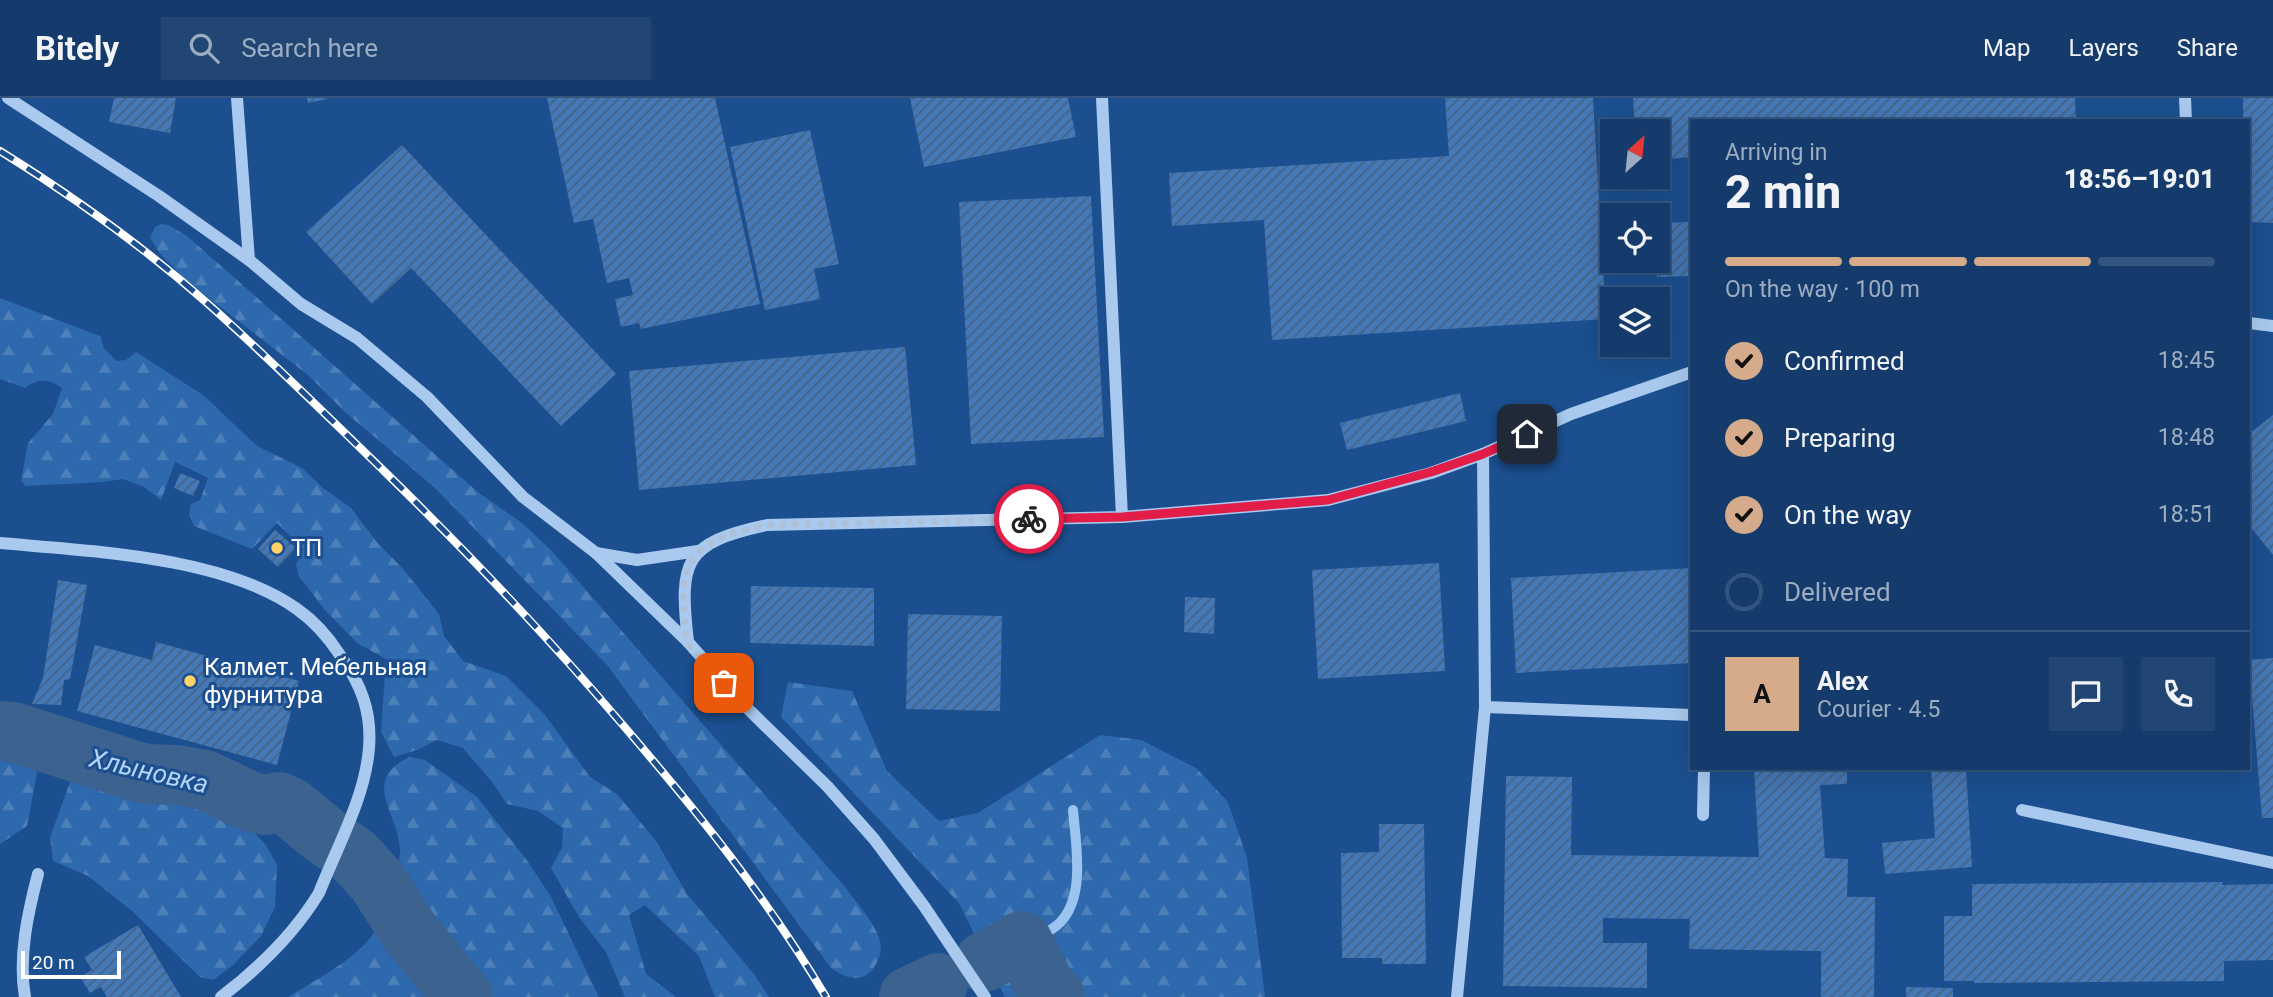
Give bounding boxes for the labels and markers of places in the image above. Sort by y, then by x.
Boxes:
pin [1497,404,1557,464]
place label: ТП [291,534,322,562]
marker: ТП [269,540,285,556]
place label: Калмет. Мебельная фурнитура [204,653,427,709]
pin [694,653,754,713]
marker: Калмет. Мебельная фурнитура [182,673,198,689]

